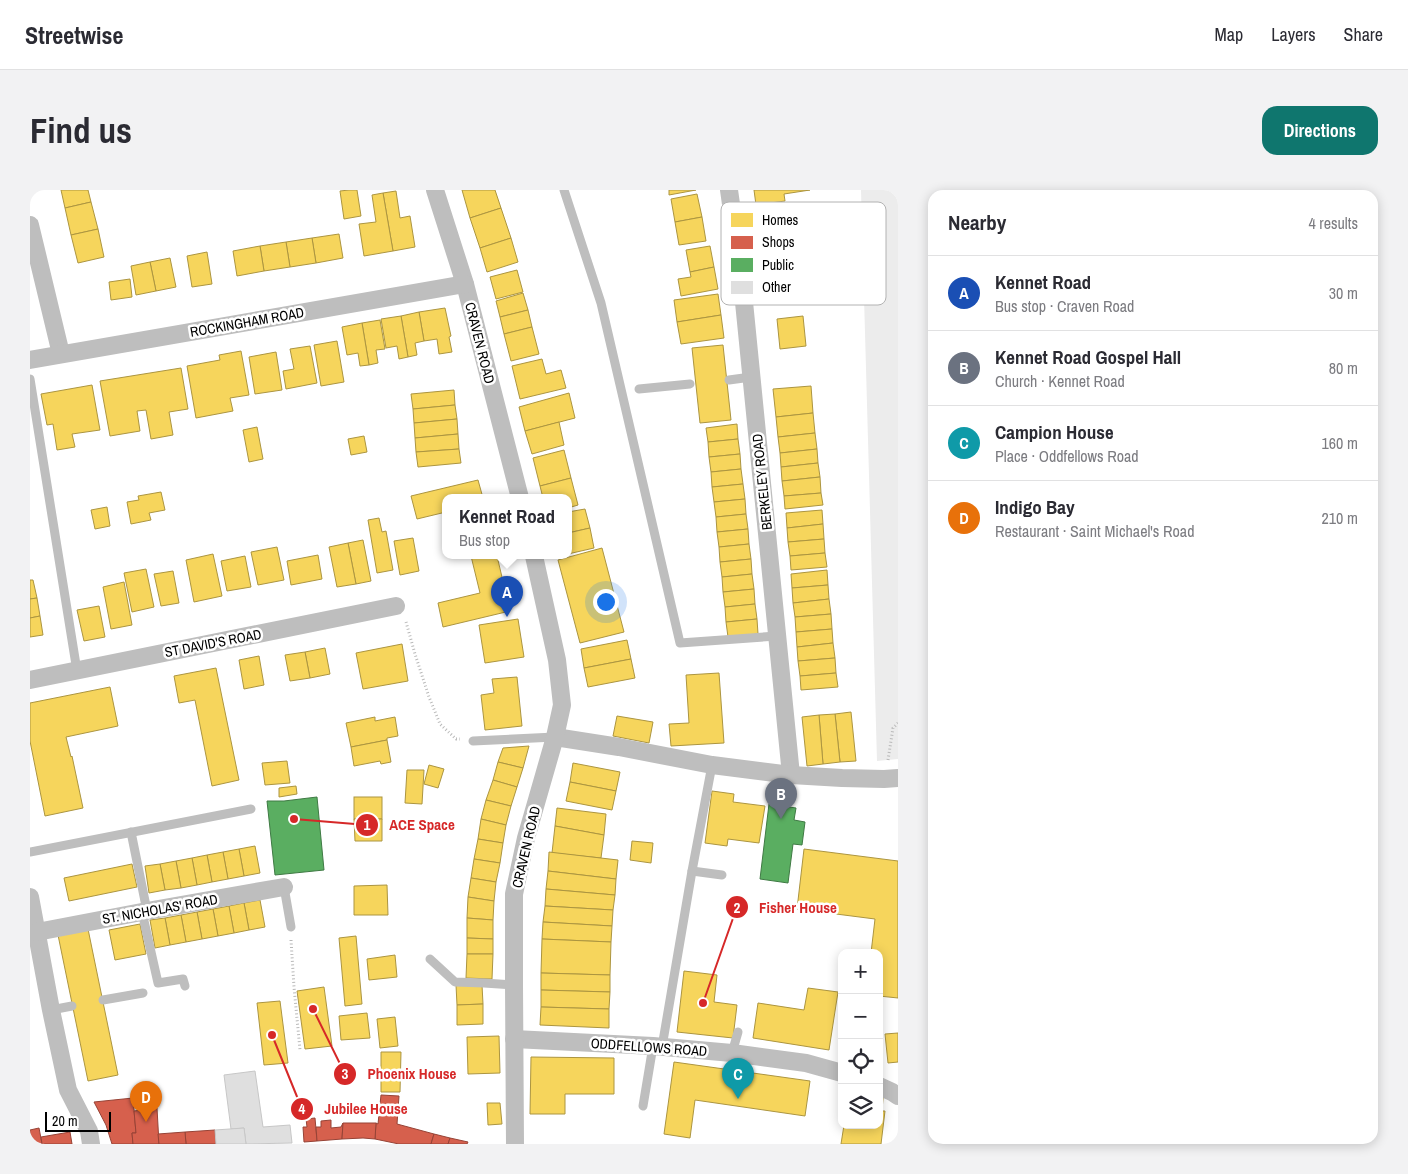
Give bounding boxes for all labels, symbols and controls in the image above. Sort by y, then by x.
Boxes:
text: Streetwise [25,19,123,51]
text: Map [1215,22,1243,47]
text: Layers [1271,22,1316,47]
text: Share [1344,22,1383,47]
button: Directions [1262,106,1378,155]
text: Find us [30,107,132,154]
legend [721,202,886,305]
text: Nearby [948,208,1006,237]
text: Homes [762,211,799,229]
text: 4 results [1308,212,1358,234]
text: Shops [762,233,795,251]
text: Public [762,256,794,274]
text: Kennet Road [995,269,1091,295]
text: Other [762,278,791,296]
text: A [959,282,969,304]
text: 30 m [1329,282,1358,304]
text: Bus stop · Craven Road [995,295,1134,317]
street label: CRAVEN ROAD [461,300,499,386]
street label: ROCKINGHAM ROAD [189,303,305,341]
text: Kennet Road Gospel Hall [995,344,1181,370]
text: B [959,357,969,379]
text: 80 m [1329,357,1358,379]
text: Church · Kennet Road [995,370,1125,392]
text: Campion House [995,419,1114,445]
text: C [959,432,969,454]
text: 160 m [1322,432,1358,454]
street label: BERKELEY ROAD [748,433,776,531]
text: Place · Oddfellows Road [995,445,1139,467]
popup [442,494,572,559]
text: Indigo Bay [995,494,1075,520]
text: Kennet Road [459,503,555,529]
text: D [959,507,969,529]
text: 210 m [1322,507,1358,529]
text: Restaurant · Saint Michael's Road [995,520,1194,542]
text: Bus stop [459,529,510,551]
pin: A [491,576,523,617]
your location [593,589,619,615]
street label: ST DAVID'S ROAD [163,625,263,661]
pin: B [765,778,797,819]
street label: CRAVEN ROAD [508,804,544,890]
callout: ACE Space [354,810,465,840]
text: 1 [364,814,371,835]
text: ACE Space [389,814,455,835]
street label: ST. NICHOLAS' ROAD [101,890,219,928]
callout: Fisher House [725,892,847,922]
text: 2 [734,897,741,918]
text: Fisher House [759,897,837,918]
map controls [838,949,883,1129]
button: + [838,949,883,994]
button: − [838,994,883,1039]
street label: ODDFELLOWS ROAD [590,1034,708,1060]
button: locate [838,1039,883,1084]
pin: C [722,1058,754,1099]
callout: Phoenix House [333,1059,467,1089]
text: 3 [342,1063,349,1084]
text: Phoenix House [368,1063,457,1084]
pin: D [130,1081,162,1122]
button: layers [838,1084,883,1129]
callout: Jubilee House [289,1094,418,1124]
text: 4 [299,1098,306,1119]
text: Jubilee House [324,1098,408,1119]
scale bar [45,1109,111,1132]
text: 20 m [52,1112,78,1130]

